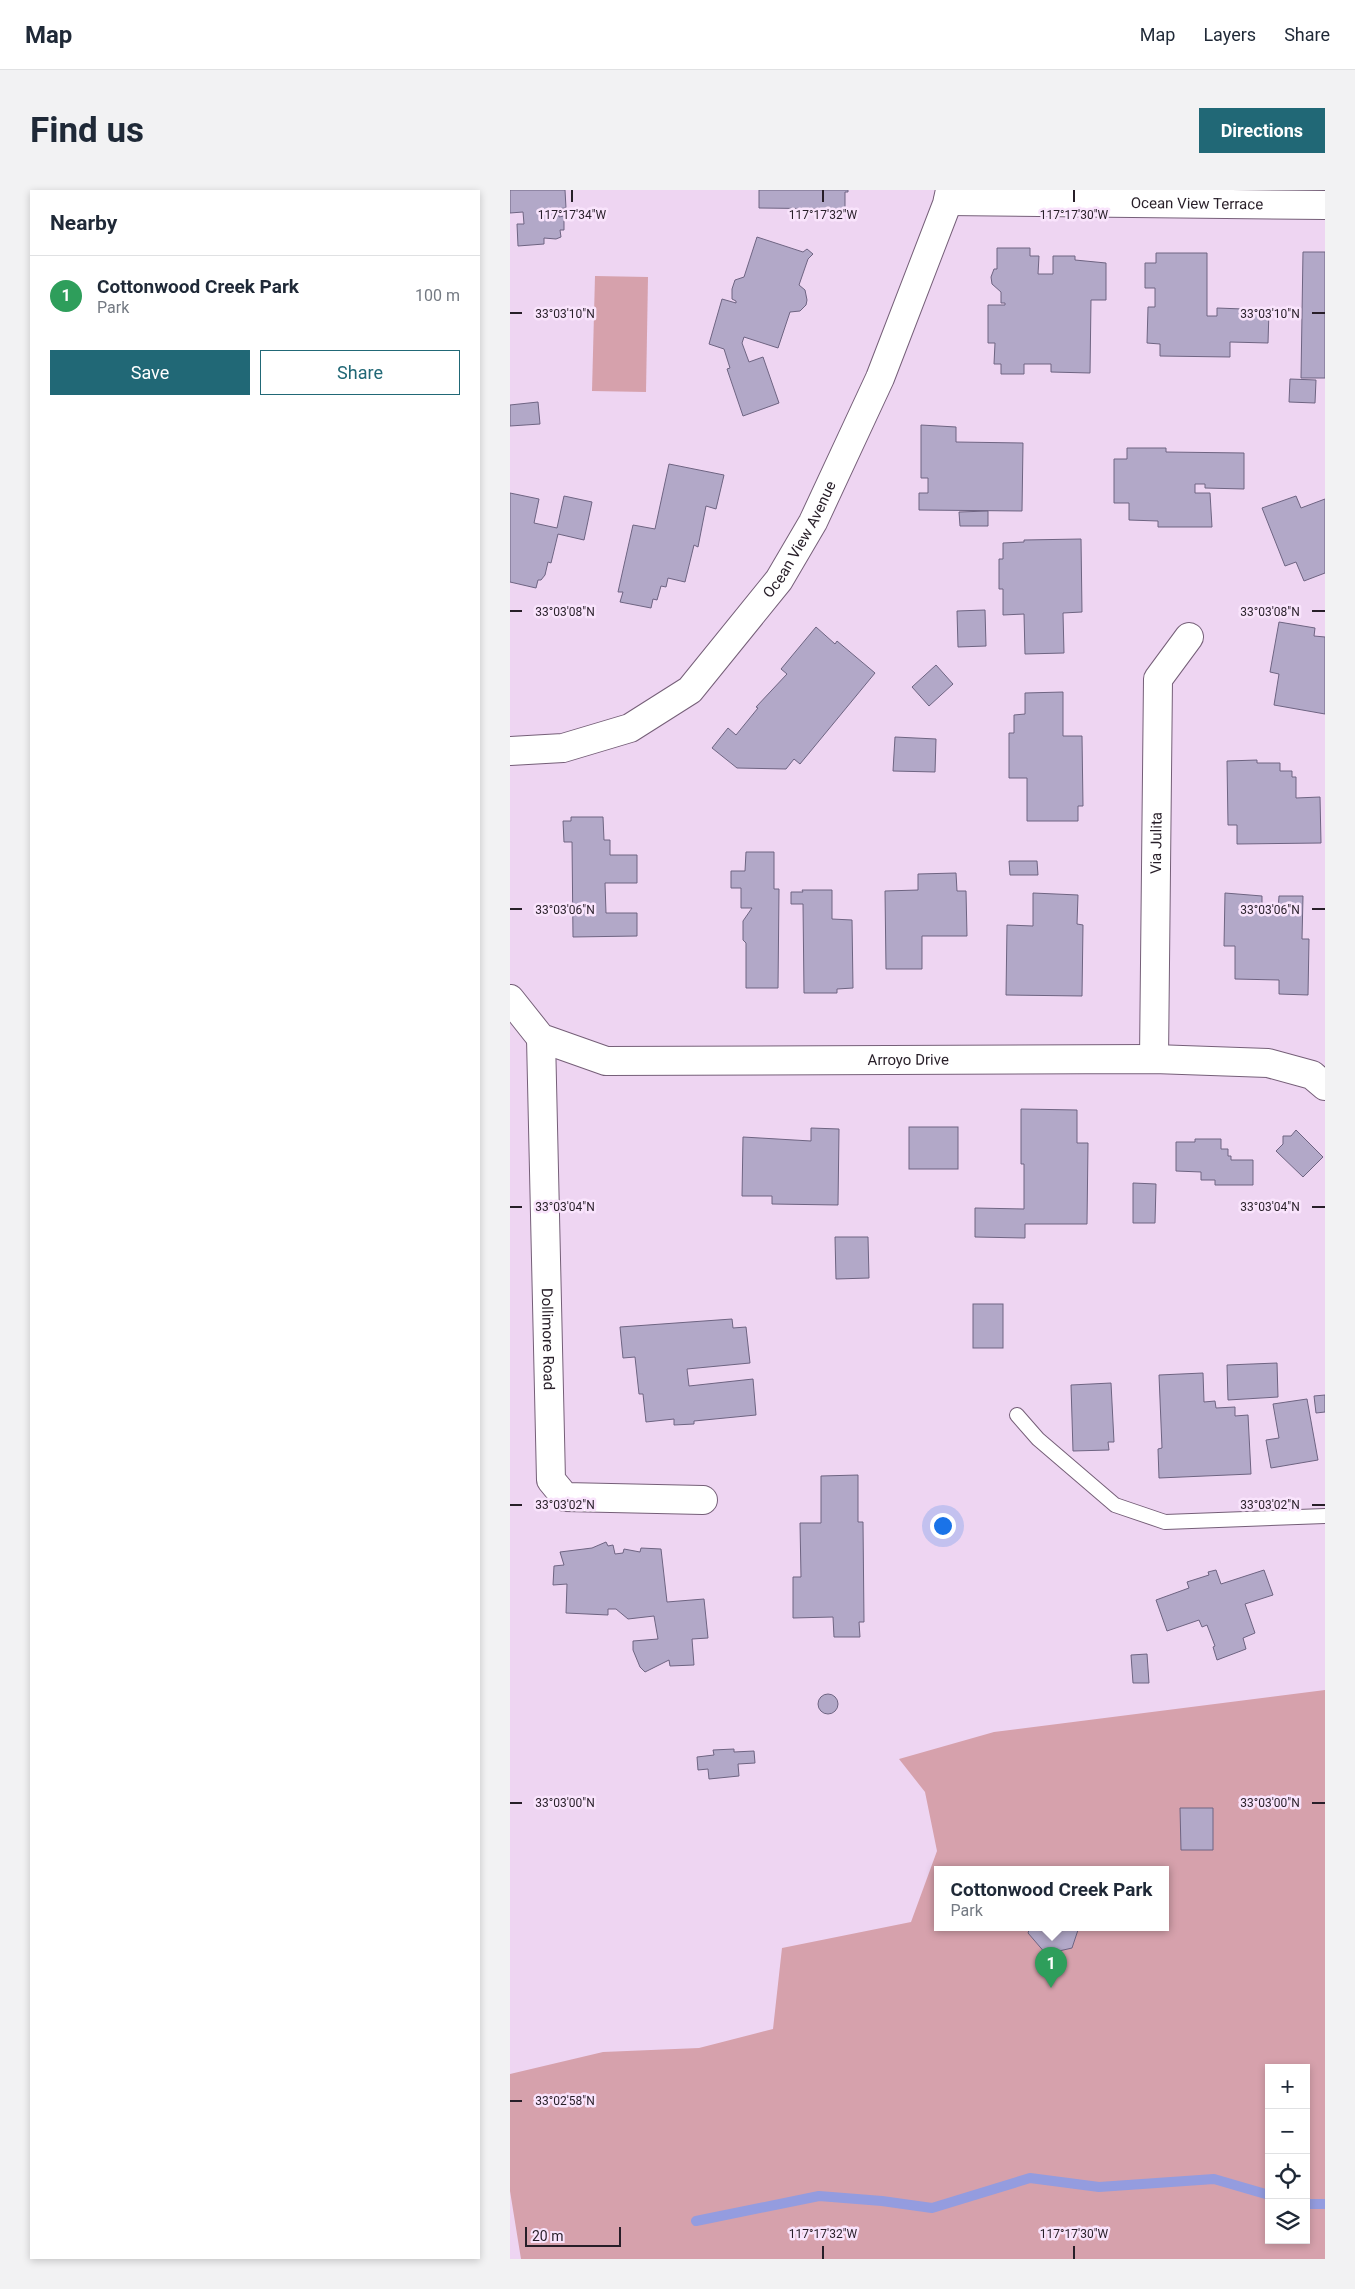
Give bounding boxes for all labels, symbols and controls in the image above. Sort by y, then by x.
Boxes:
text: Map [25,21,72,49]
text: Map [1140,24,1175,45]
text: Layers [1203,24,1256,45]
text: Share [1284,24,1330,45]
button: Directions [1199,108,1325,153]
text: Find us [30,110,144,151]
street label: Ocean View Terrace [1131,194,1263,213]
text: 117°17'34"W [538,208,606,222]
text: 117°17'32"W [789,208,857,222]
text: 117°17'30"W [1040,208,1108,222]
text: Nearby [50,211,117,235]
text: Cottonwood Creek Park [97,275,299,298]
text: 1 [61,286,71,305]
text: 100 m [415,286,460,305]
text: Park [97,298,129,317]
text: 33°03'10"N [535,307,595,321]
text: 33°03'10"N [1240,307,1300,321]
button: Save [50,350,250,395]
button: Share [260,350,460,395]
street label: Ocean View Avenue [759,478,840,601]
text: 33°03'08"N [535,605,595,619]
text: 33°03'08"N [1240,605,1300,619]
street label: Via Julita [1147,812,1166,874]
text: 33°03'06"N [535,903,595,917]
text: 33°03'06"N [1240,903,1300,917]
street label: Arroyo Drive [868,1051,949,1069]
text: 33°03'04"N [535,1200,595,1214]
text: 33°03'04"N [1240,1200,1300,1214]
street label: Dollimore Road [538,1288,558,1390]
text: 33°03'02"N [535,1498,595,1512]
text: 33°03'02"N [1240,1498,1300,1512]
your location [930,1513,956,1539]
text: 33°03'00"N [535,1796,595,1810]
text: 33°03'00"N [1240,1796,1300,1810]
popup [934,1866,1169,1931]
text: Cottonwood Creek Park [951,1878,1153,1901]
text: Park [951,1901,983,1920]
pin: 1 [1035,1947,1067,1988]
map controls [1265,2064,1310,2244]
button: + [1265,2064,1310,2109]
text: 33°02'58"N [535,2094,595,2108]
button: − [1265,2109,1310,2154]
button: locate [1265,2154,1310,2199]
button: layers [1265,2199,1310,2244]
scale bar [525,2224,621,2247]
text: 117°17'32"W [789,2227,857,2241]
text: 117°17'30"W [1040,2227,1108,2241]
text: 20 m [532,2228,564,2244]

